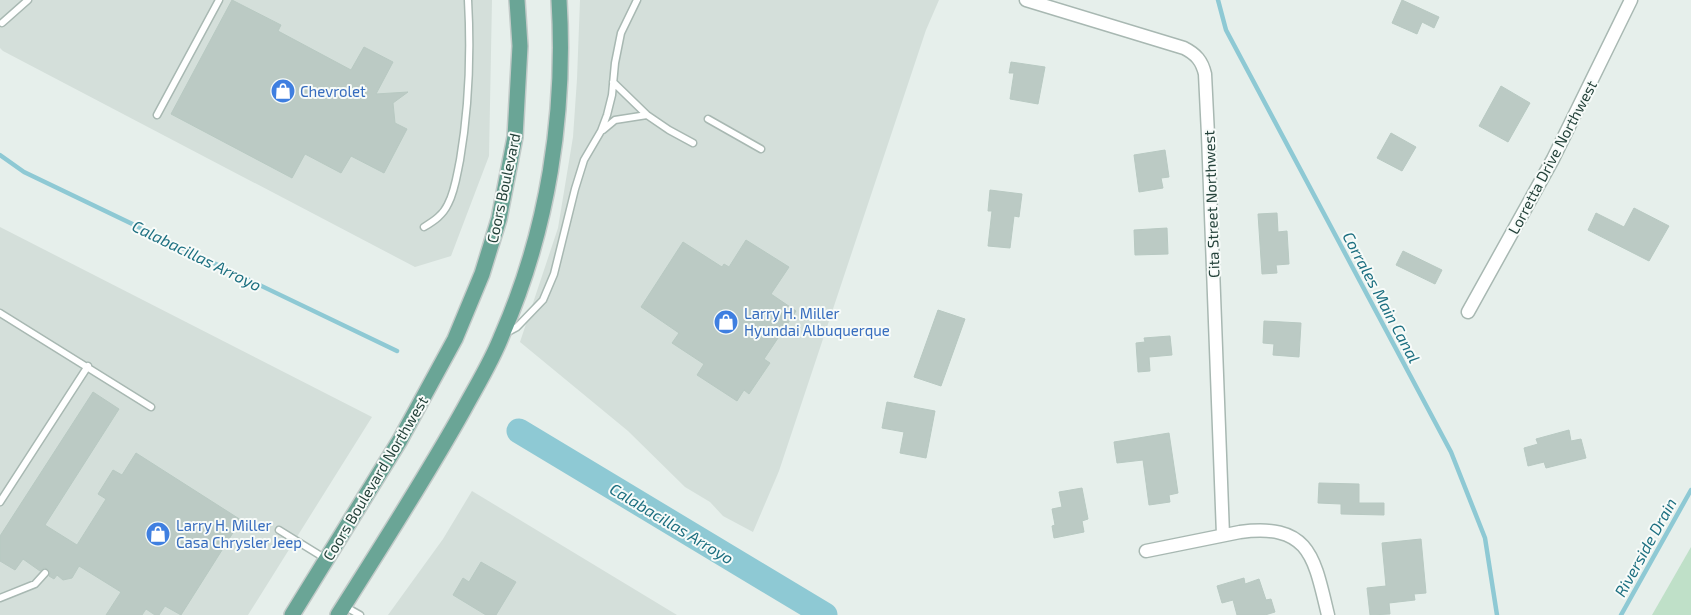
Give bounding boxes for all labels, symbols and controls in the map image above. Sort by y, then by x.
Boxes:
street label: Lorretta Drive Northwest [1504,77,1600,237]
shop icon: Chevrolet [270,78,296,104]
place label: Chevrolet [300,82,366,100]
street label: Cita Street Northwest [1199,130,1223,278]
street label: Coors Boulevard [483,131,523,245]
water label: Calabacillas Arroyo [129,216,265,295]
water label: Corrales Main Canal [1339,228,1425,366]
place label: Larry H. Miller Hyundai Albuquerque [744,304,890,339]
shop icon: Larry H. Miller Hyundai Albuquerque [713,309,739,335]
street label: Coors Boulevard Northwest [319,392,431,563]
water label: Calabacillas Arroyo [606,479,737,568]
water label: Riverside Drain [1610,494,1680,600]
place label: Larry H. Miller Casa Chrysler Jeep [176,516,302,551]
shop icon: Larry H. Miller Casa Chrysler Jeep [145,521,171,547]

